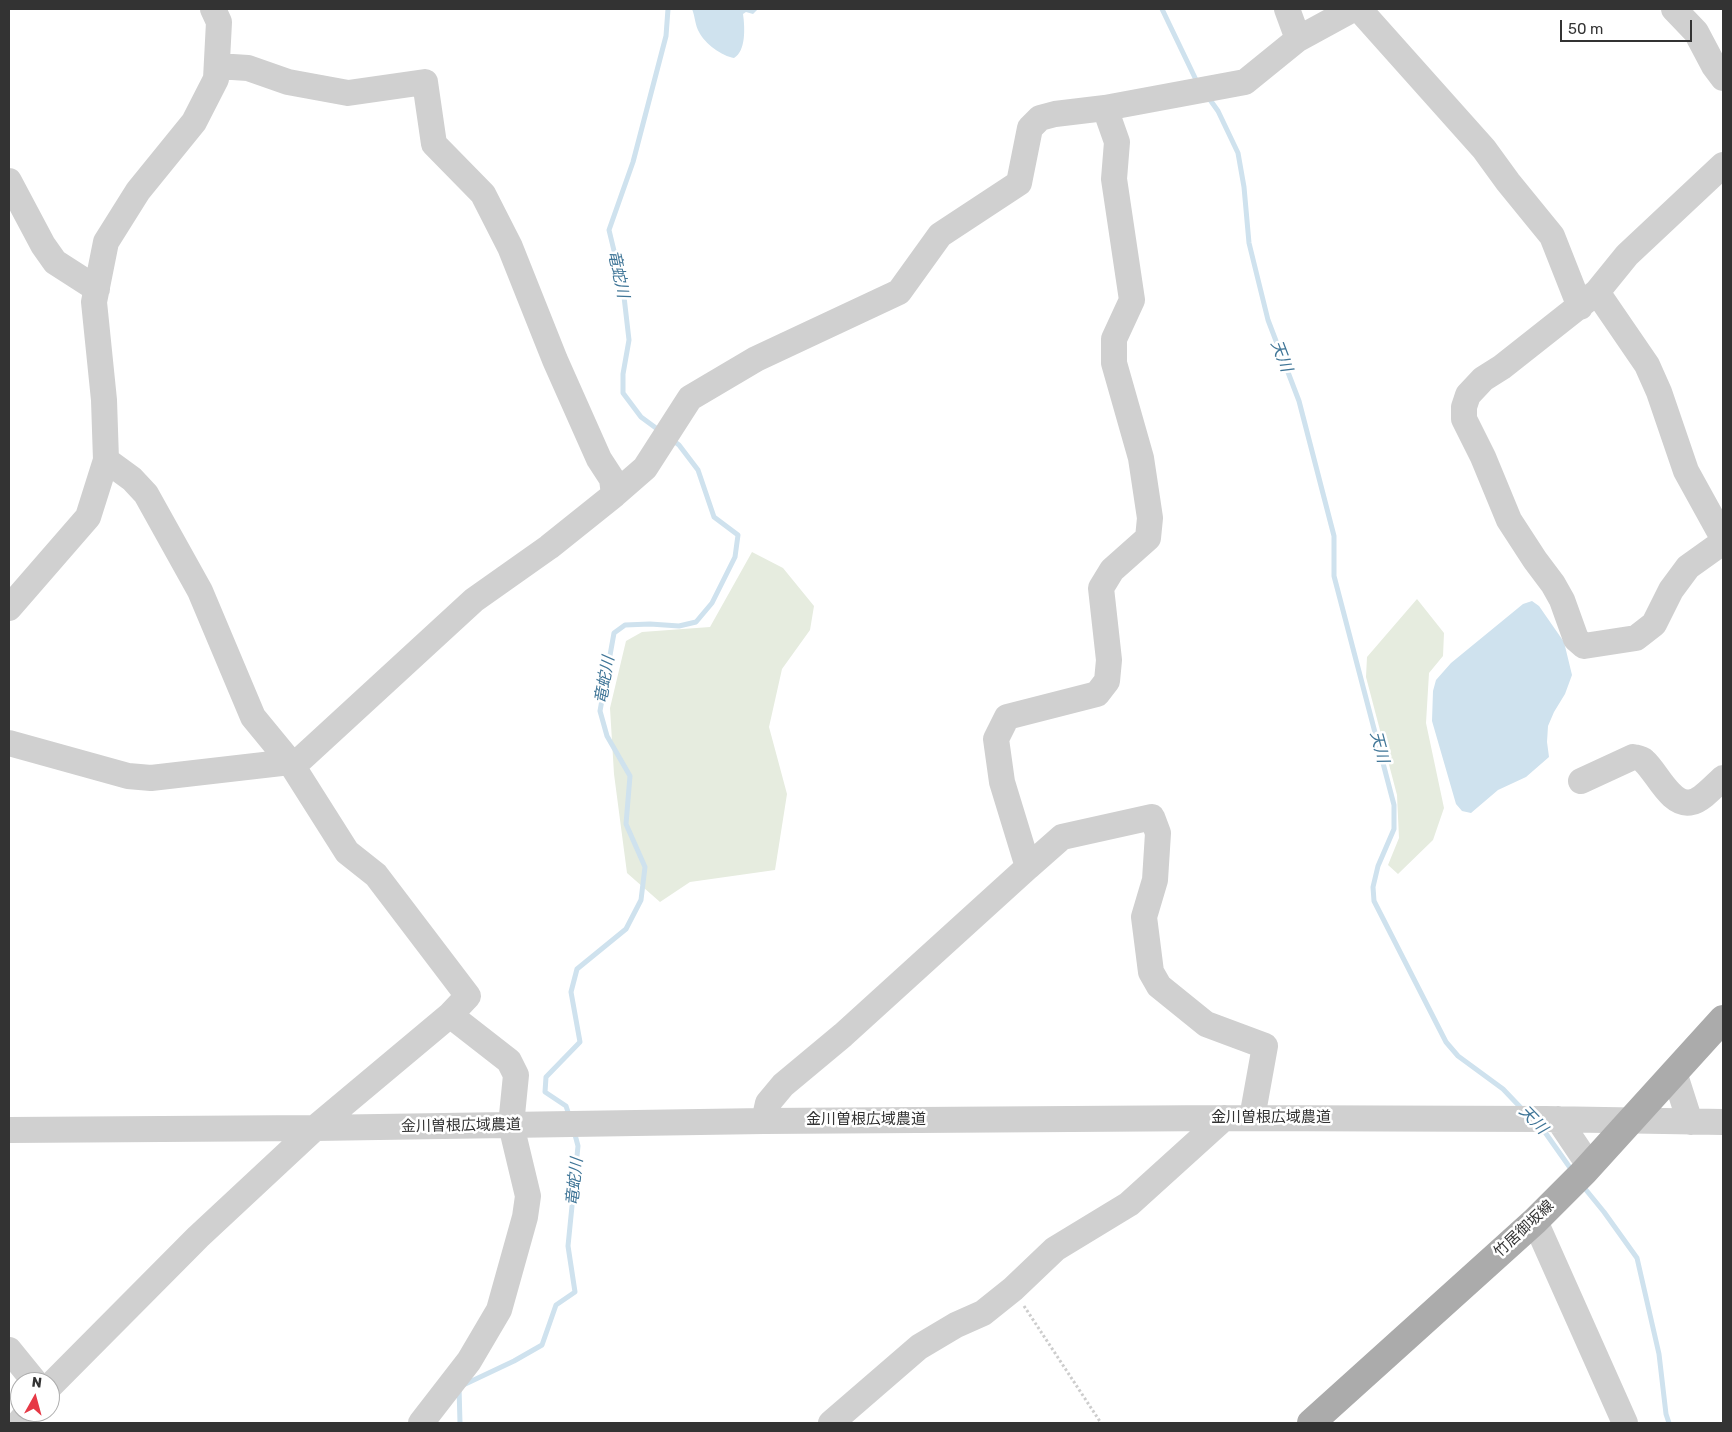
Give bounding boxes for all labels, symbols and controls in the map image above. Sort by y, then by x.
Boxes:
scale bar [1562,10,1694,42]
text: 50 m [1568,20,1603,38]
water label: 竜蛇川 [604,249,632,299]
water label: 天川 [1266,338,1296,374]
water label: 竜蛇川 [591,655,619,705]
water label: 天川 [1366,729,1392,765]
water label: 天川 [1515,1102,1551,1138]
street label: 金川曽根広域農道 [1211,1109,1331,1127]
street label: 金川曽根広域農道 [806,1111,926,1129]
street label: 金川曽根広域農道 [401,1116,521,1136]
water label: 竜蛇川 [563,1157,587,1207]
street label: 竹居御坂線 [1490,1197,1558,1261]
north arrow [10,1372,60,1422]
text: N [31,1374,43,1392]

